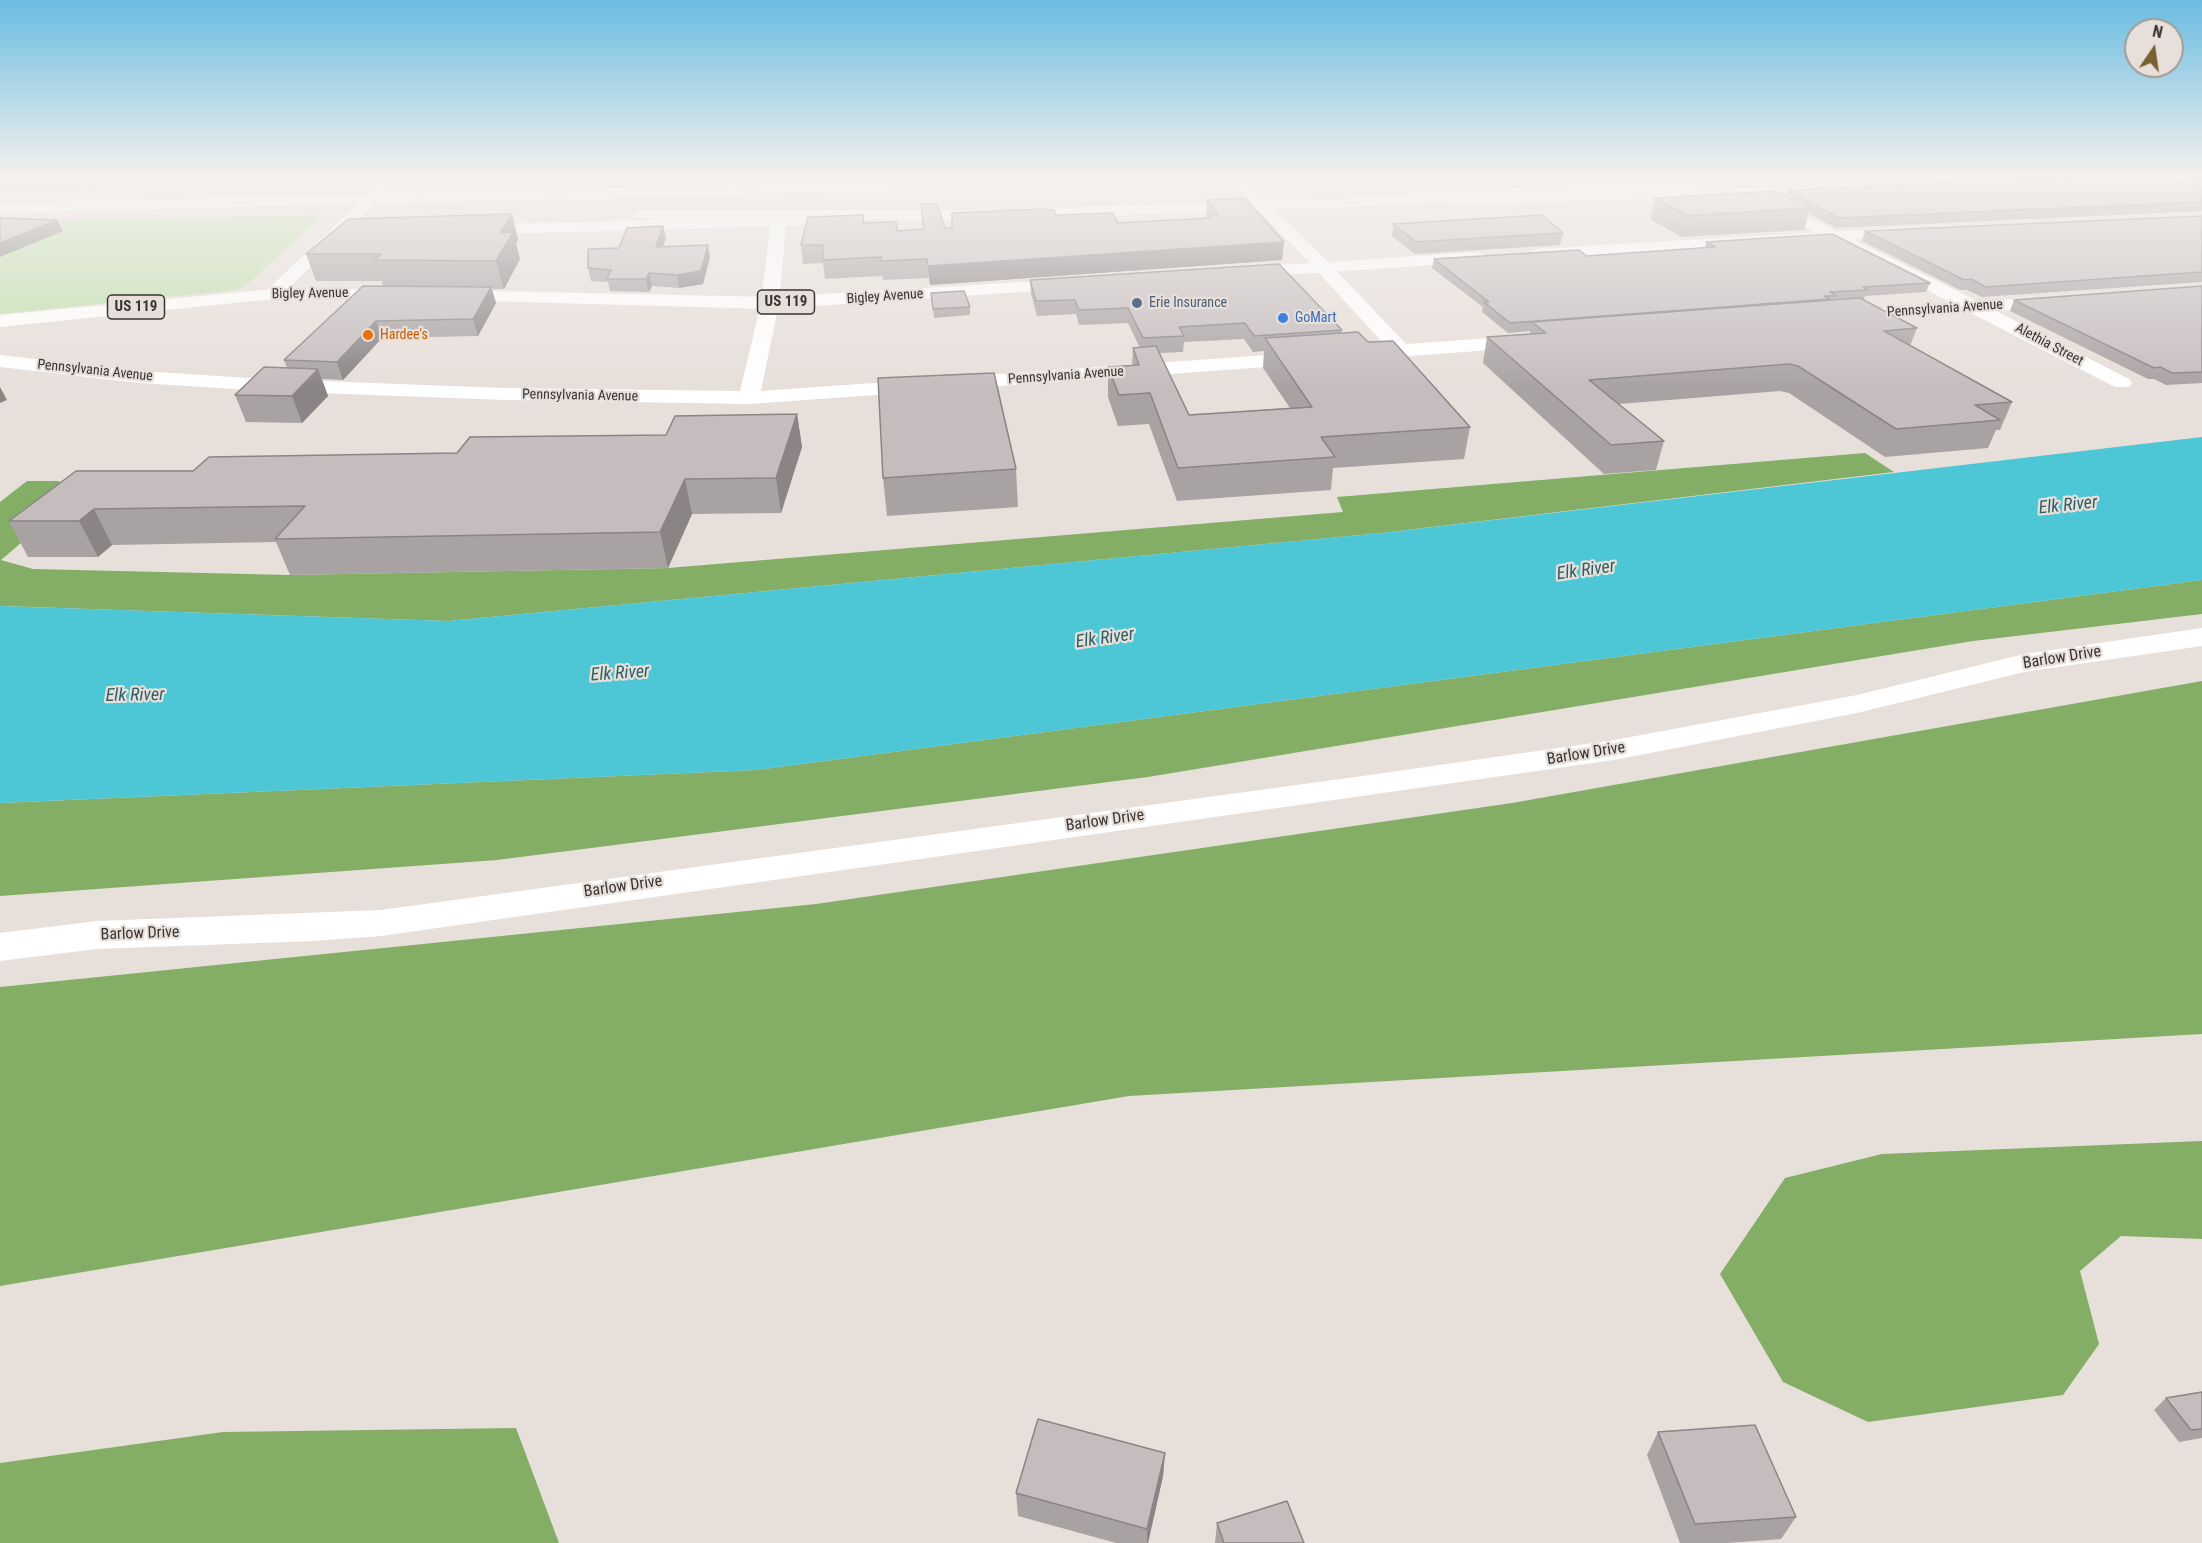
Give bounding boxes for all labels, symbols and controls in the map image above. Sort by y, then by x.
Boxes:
north arrow [2124,18,2184,78]
text: N [2151,22,2165,42]
street label: Bigley Avenue [271,285,349,303]
street label: Bigley Avenue [846,286,924,308]
road number: US 119 [758,290,814,314]
road number: US 119 [108,295,164,319]
place label: Erie Insurance [1149,295,1227,311]
marker: Erie Insurance [1130,296,1144,310]
street label: Pennsylvania Avenue [1887,297,2003,321]
place label: GoMart [1295,310,1336,326]
marker: GoMart [1276,311,1290,325]
street label: Alethia Street [2012,320,2086,370]
place label: Hardee's [380,327,428,343]
marker: Hardee's [361,328,375,342]
street label: Pennsylvania Avenue [36,357,154,385]
street label: Pennsylvania Avenue [1008,364,1124,388]
street label: Pennsylvania Avenue [522,387,638,405]
water label: Elk River [2038,492,2098,520]
water label: Elk River [1555,556,1617,586]
water label: Elk River [1074,624,1136,654]
street label: Barlow Drive [2021,642,2103,674]
water label: Elk River [590,661,650,687]
water label: Elk River [105,685,165,707]
street label: Barlow Drive [1545,738,1627,770]
street label: Barlow Drive [1065,806,1145,836]
street label: Barlow Drive [583,872,663,902]
street label: Barlow Drive [100,923,180,945]

